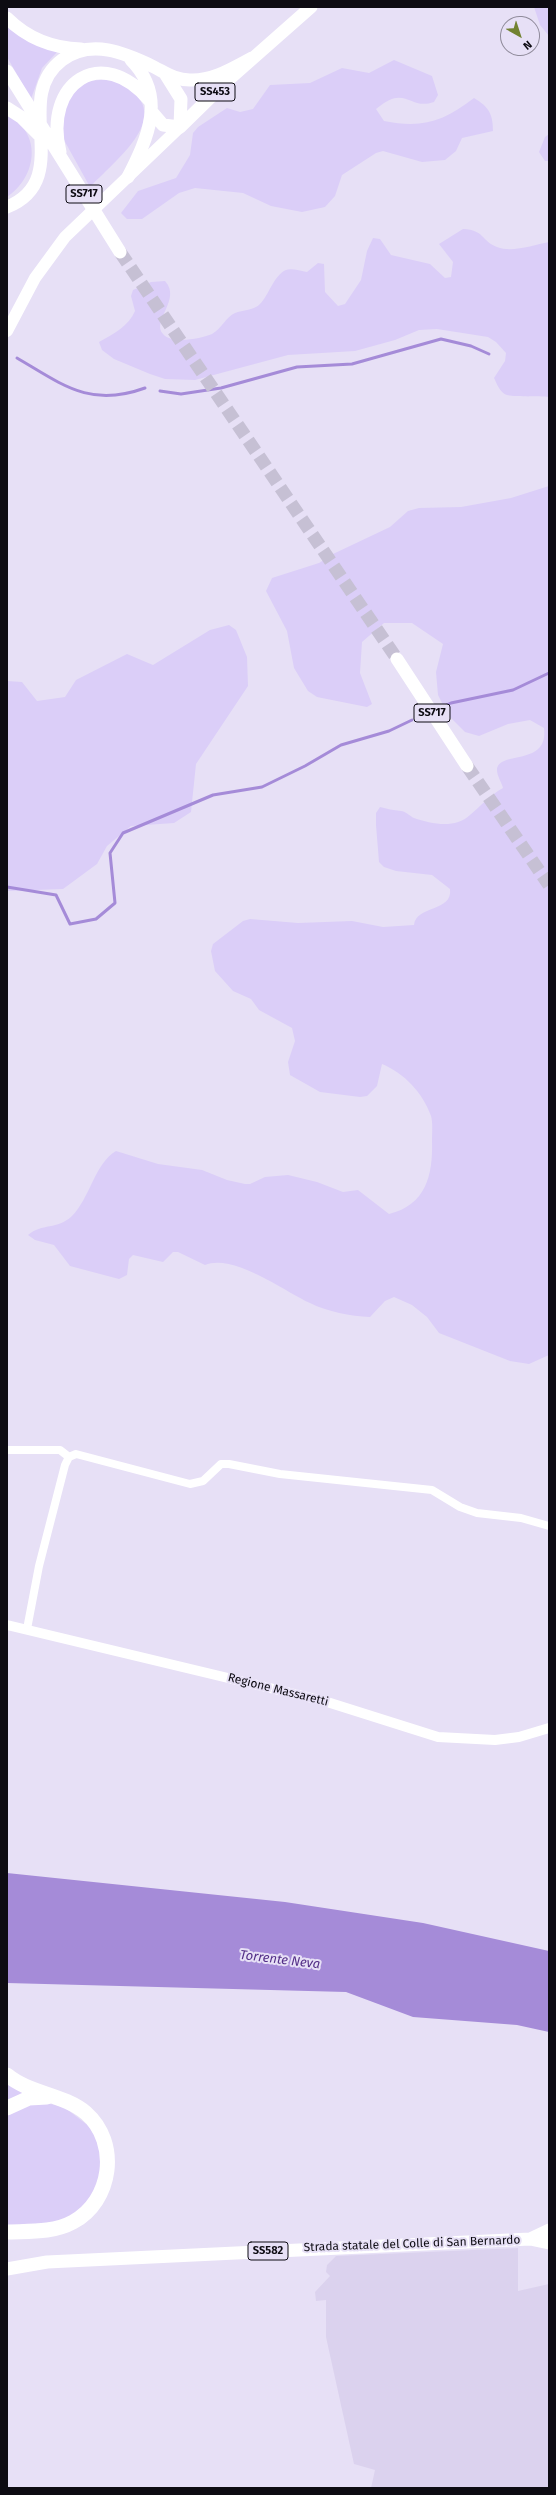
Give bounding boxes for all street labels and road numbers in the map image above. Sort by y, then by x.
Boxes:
road number: SS453 [195,83,235,101]
road number: SS717 [66,185,102,203]
road number: SS717 [414,704,450,722]
street label: Regione Massaretti [226,1671,330,1709]
street label: Strada statale del Colle di San Bernardo [303,2233,521,2255]
road number: SS582 [248,2242,288,2260]

